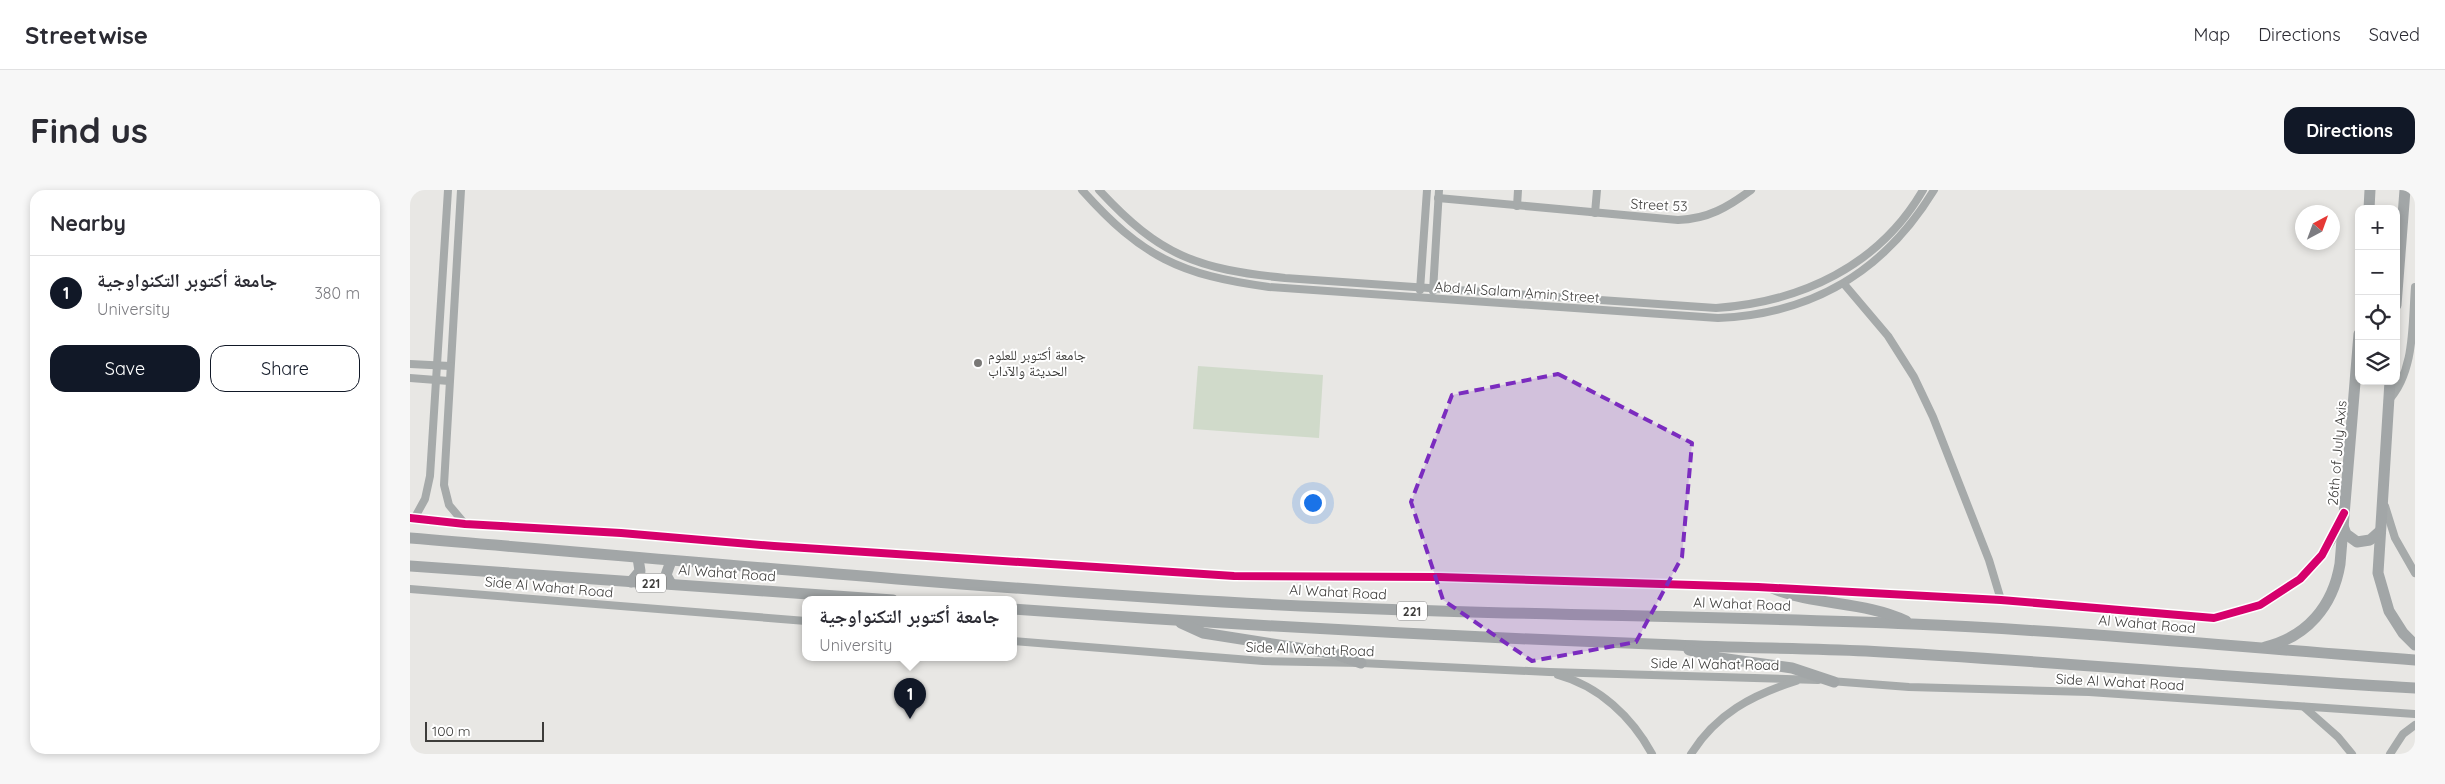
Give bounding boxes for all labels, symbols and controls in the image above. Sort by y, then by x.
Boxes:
text: Streetwise [25,20,148,50]
text: Map [2193,23,2230,46]
text: Directions [2258,23,2341,46]
text: Saved [2369,23,2420,46]
button: Directions [2284,107,2415,154]
text: Find us [30,108,148,152]
street label: Street 53 [1630,195,1688,215]
north arrow [2295,205,2340,250]
map controls [2355,205,2400,385]
button: + [2355,205,2400,250]
text: Nearby [50,210,126,236]
button: − [2355,250,2400,295]
text: جامعة أكتوبر التكنواوجية [97,268,277,292]
street label: Abd Al Salam Amin Street [1434,277,1600,307]
text: 1 [63,283,69,303]
text: 380 m [314,283,360,303]
button: locate [2355,295,2400,340]
text: University [97,299,170,319]
button: layers [2355,340,2400,385]
button: Save [50,345,200,392]
button: Share [210,345,360,392]
place label: جامعة أكتوبر للعلوم الحديثة والآداب [988,346,1086,380]
marker: جامعة أكتوبر للعلوم الحديثة والآداب [972,357,984,369]
street label: 26th of July Axis [2323,400,2351,506]
your location [1300,490,1326,516]
street label: Al Wahat Road [678,561,776,585]
street label: Side Al Wahat Road [484,572,614,602]
road number: 221 [636,573,666,592]
street label: Al Wahat Road [1289,580,1387,604]
street label: Al Wahat Road [1693,593,1791,615]
popup [802,596,1017,661]
road number: 221 [1397,602,1427,621]
text: جامعة أكتوبر التكنواوجية [819,604,1000,628]
street label: Al Wahat Road [2098,611,2196,637]
text: University [819,635,892,655]
street label: Side Al Wahat Road [1245,638,1375,660]
street label: Side Al Wahat Road [1650,654,1780,674]
street label: Side Al Wahat Road [2055,670,2185,694]
pin: 1 [894,678,926,719]
scale bar [425,719,544,742]
text: 100 m [432,722,470,740]

